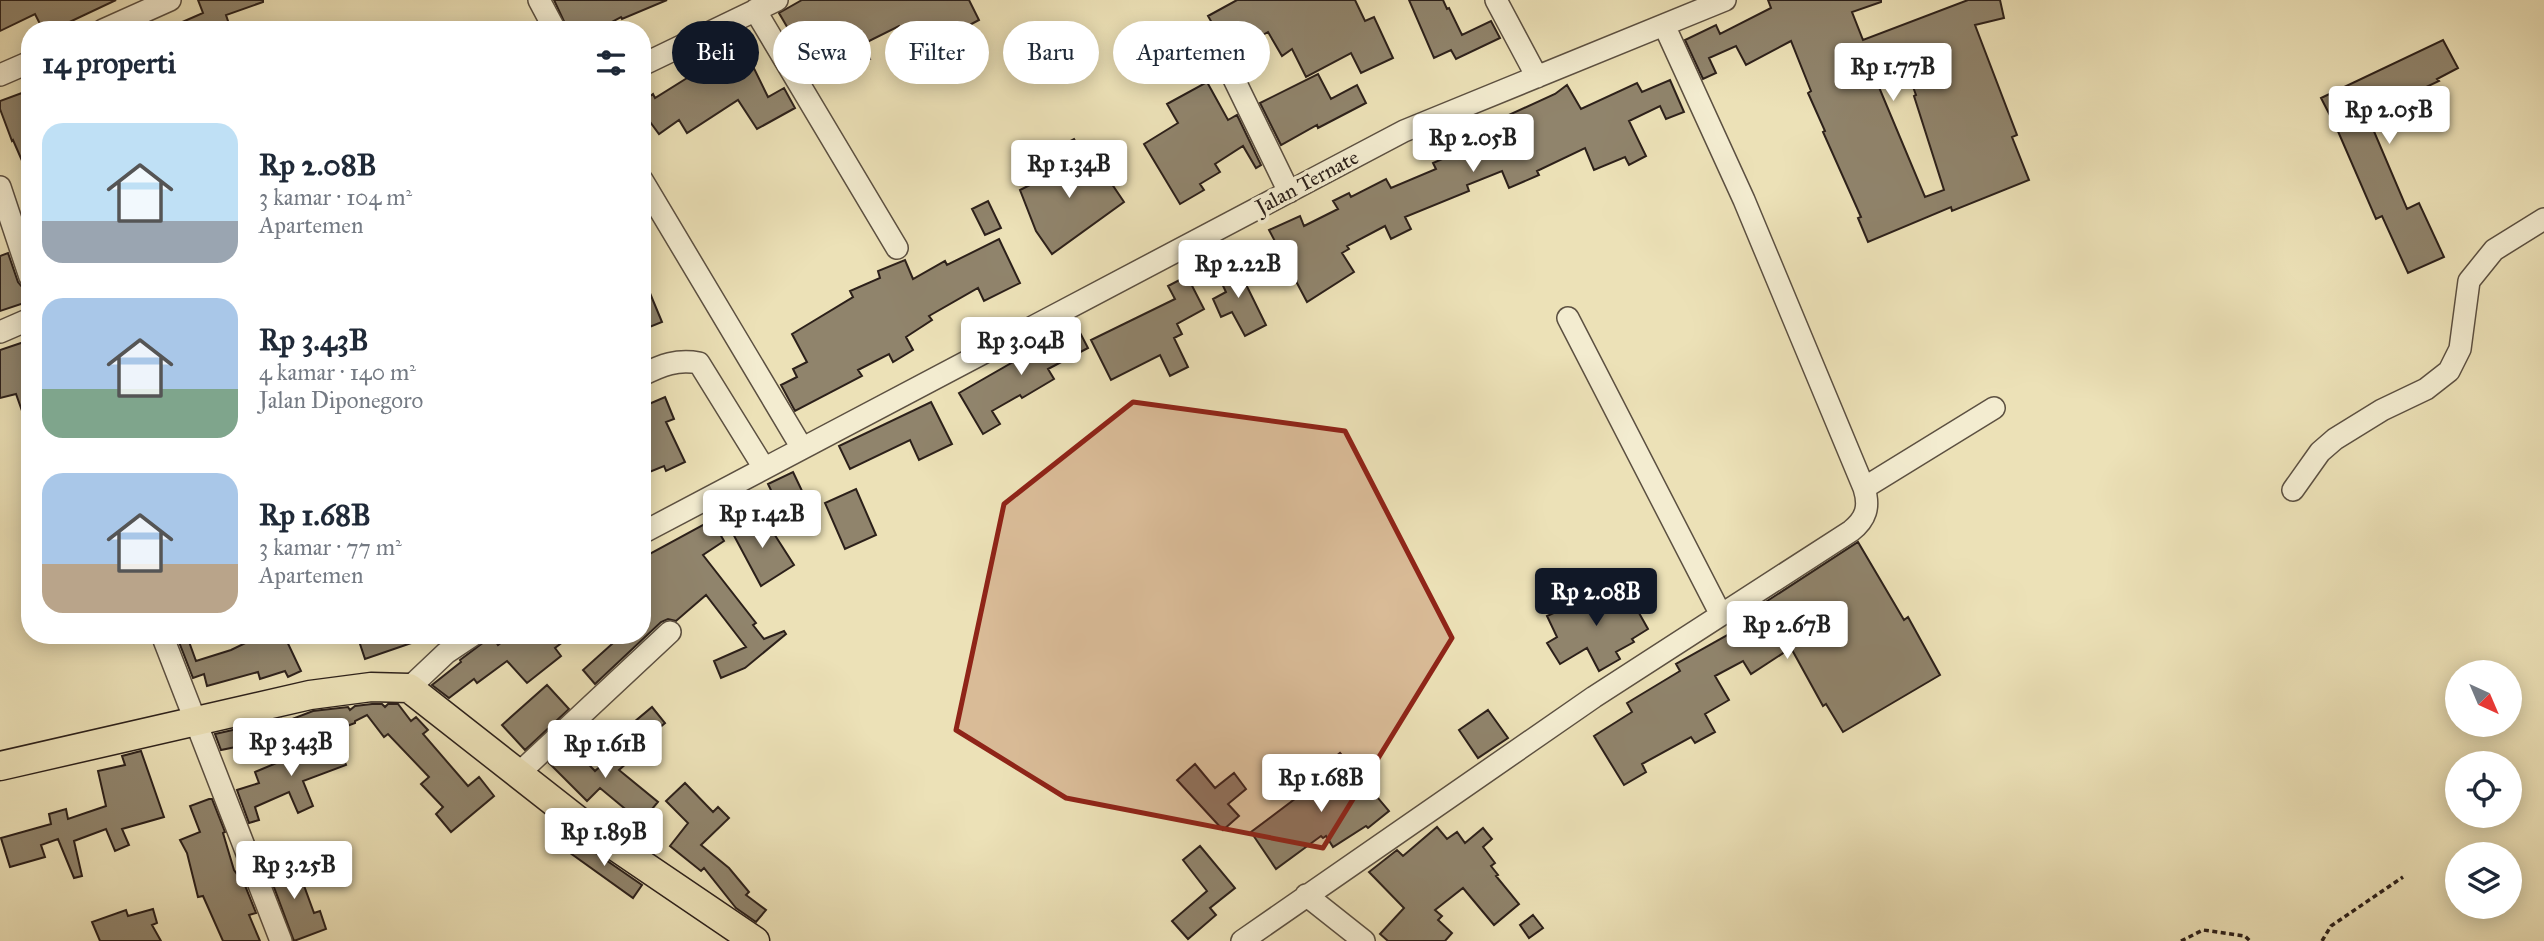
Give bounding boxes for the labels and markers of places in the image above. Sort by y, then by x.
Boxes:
pin: Rp 1.77B [1821,43,1965,103]
pin: Rp 2.05B [2317,86,2461,146]
pin: Rp 2.05B [1401,114,1545,174]
pin: Rp 1.34B [997,140,1141,200]
pin: Rp 2.22B [1166,240,1310,300]
pin: Rp 3.04B [949,318,1093,377]
pin: Rp 1.42B [690,490,834,550]
pin: Rp 2.08B [1524,568,1668,628]
pin: Rp 2.67B [1715,602,1859,661]
pin: Rp 3.43B [219,718,363,778]
pin: Rp 1.61B [533,720,677,780]
pin: Rp 1.68B [1249,754,1393,814]
pin: Rp 1.89B [532,808,676,868]
pin: Rp 3.25B [222,842,366,901]

